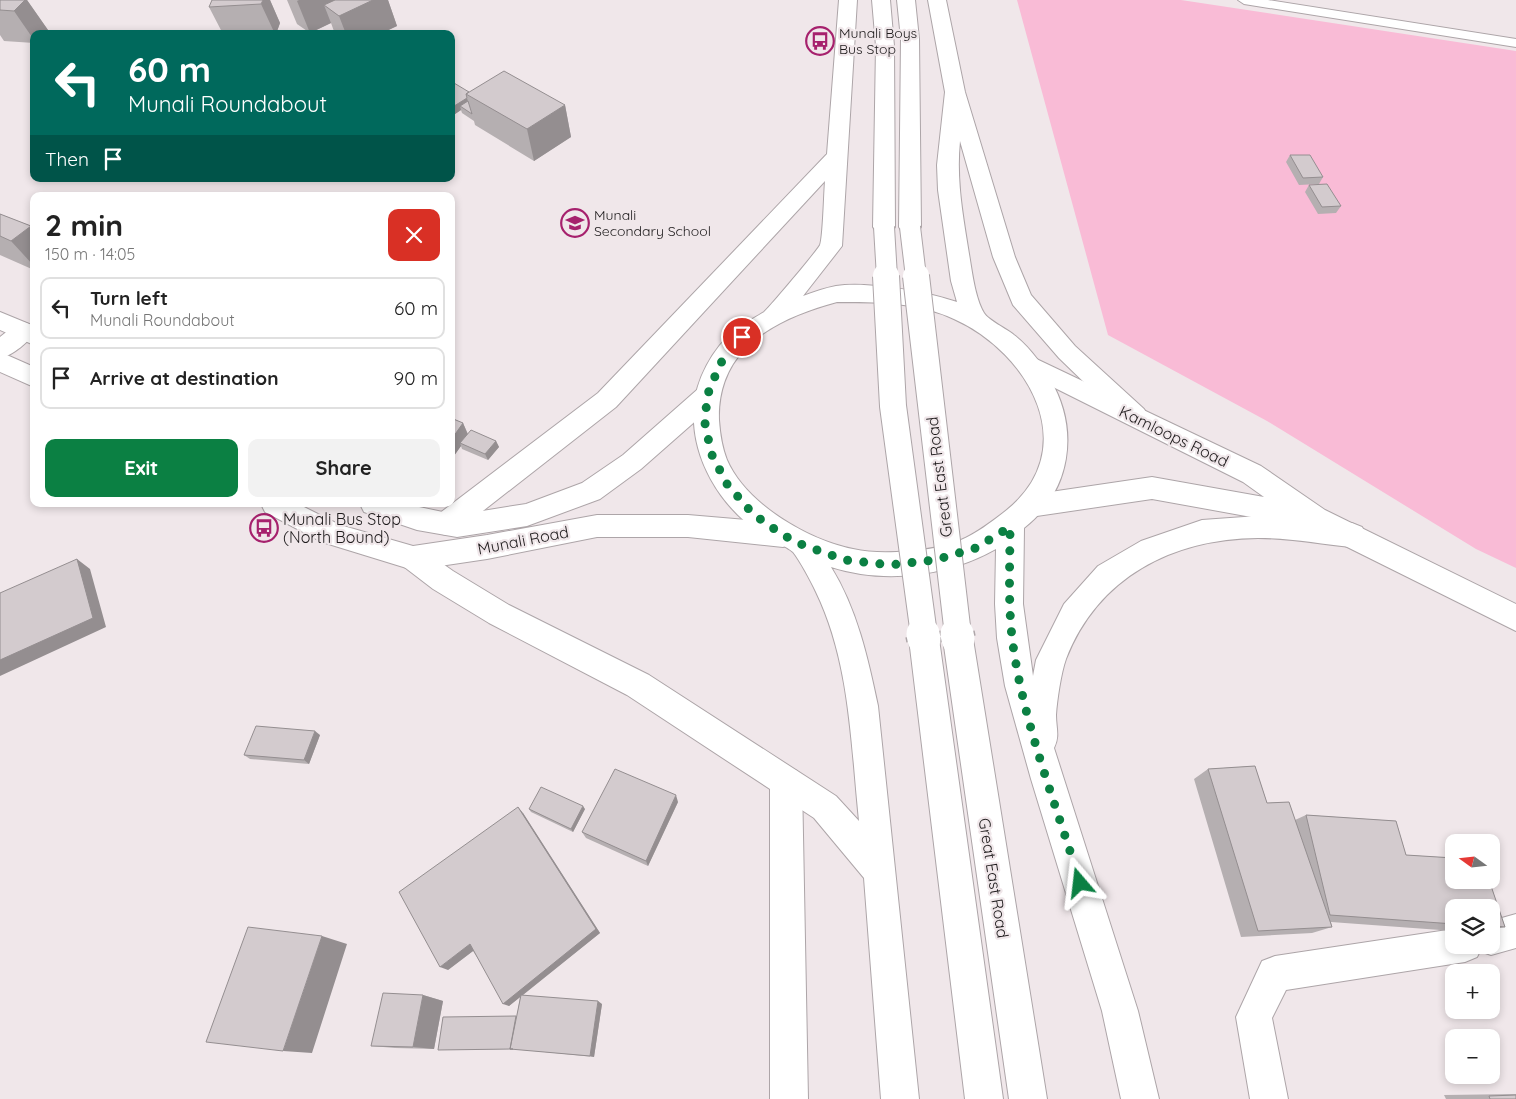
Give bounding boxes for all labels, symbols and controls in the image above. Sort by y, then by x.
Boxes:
place label: Munali Boys Bus Stop [839,24,917,58]
bus stop icon: Munali Boys Bus Stop [805,26,835,56]
text: 60 m [128,47,211,91]
icon: left [45,50,110,115]
text: Munali Roundabout [128,90,327,118]
icon: arrive [99,145,127,173]
text: Then [45,147,89,171]
text: 2 min [45,206,123,244]
place label: Munali Secondary School [594,206,711,240]
school or university icon: Munali Secondary School [560,208,590,238]
button: close [388,209,440,261]
text: 150 m · 14:05 [45,244,135,264]
text: Turn left [90,286,168,310]
icon: left [47,294,75,322]
text: 60 m [394,296,438,320]
text: Munali Roundabout [90,310,235,330]
pin [721,316,763,358]
icon: arrive [728,323,756,351]
icon: arrive [47,364,75,392]
text: Arrive at destination [90,366,279,390]
text: 90 m [394,366,438,390]
street label: Kamloops Road [1116,401,1232,471]
street label: Great East Road [922,416,956,538]
button: Exit [45,439,238,497]
button: Share [248,439,440,497]
place label: Munali Bus Stop (North Bound) [283,509,401,547]
bus stop icon: Munali Bus Stop (North Bound) [249,513,279,543]
street label: Munali Road [476,521,570,559]
street label: Great East Road [975,817,1013,939]
north arrow [1445,834,1500,889]
map controls [1445,834,1500,1084]
position arrow [1053,856,1105,908]
button: layers [1445,899,1500,954]
button: + [1445,964,1500,1019]
button: − [1445,1029,1500,1084]

